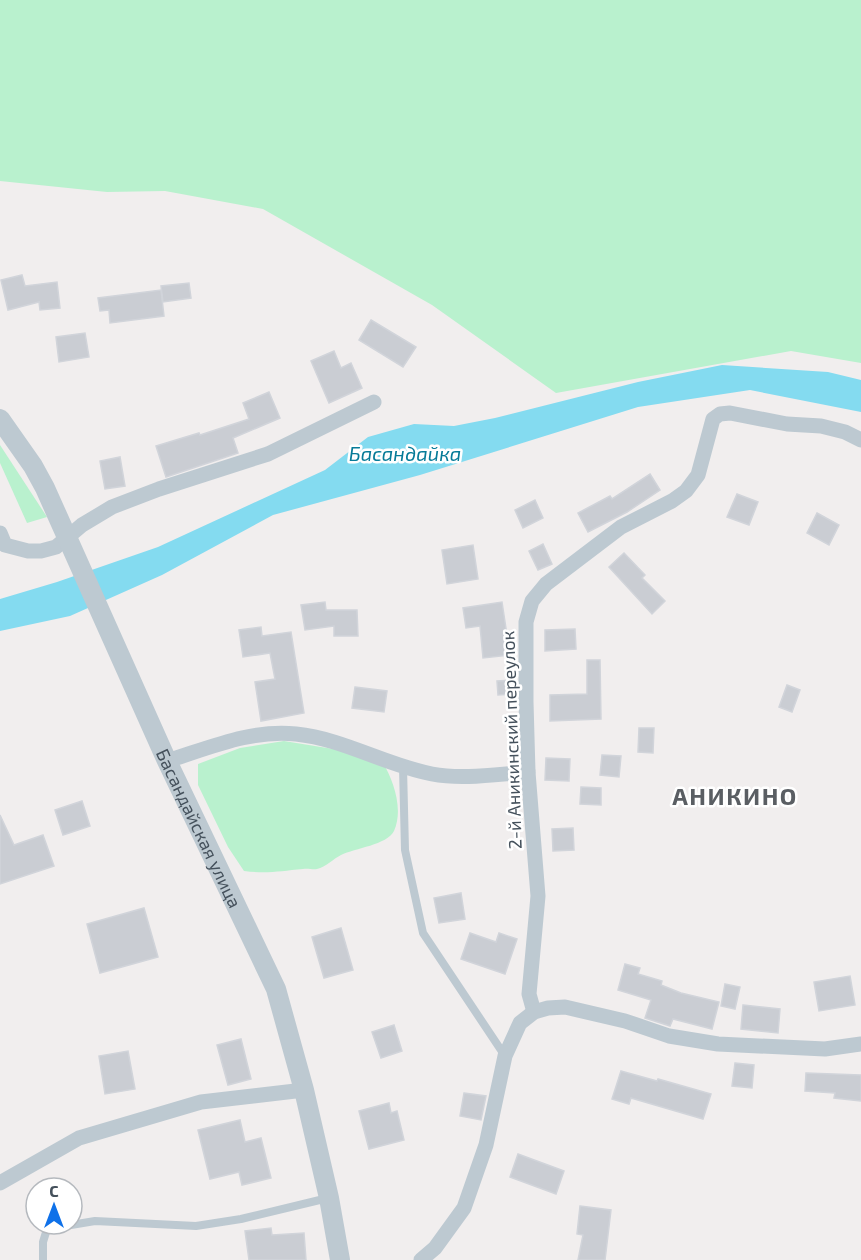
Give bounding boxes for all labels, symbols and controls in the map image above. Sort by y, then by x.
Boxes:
water label: Басандайка [349,441,461,465]
street label: 2-й Аникинский переулок [496,630,526,850]
street label: Басандайская улица [152,745,247,911]
district label: АНИКИНО [672,781,798,810]
north arrow [24,1176,84,1236]
text: С [49,1181,59,1200]

